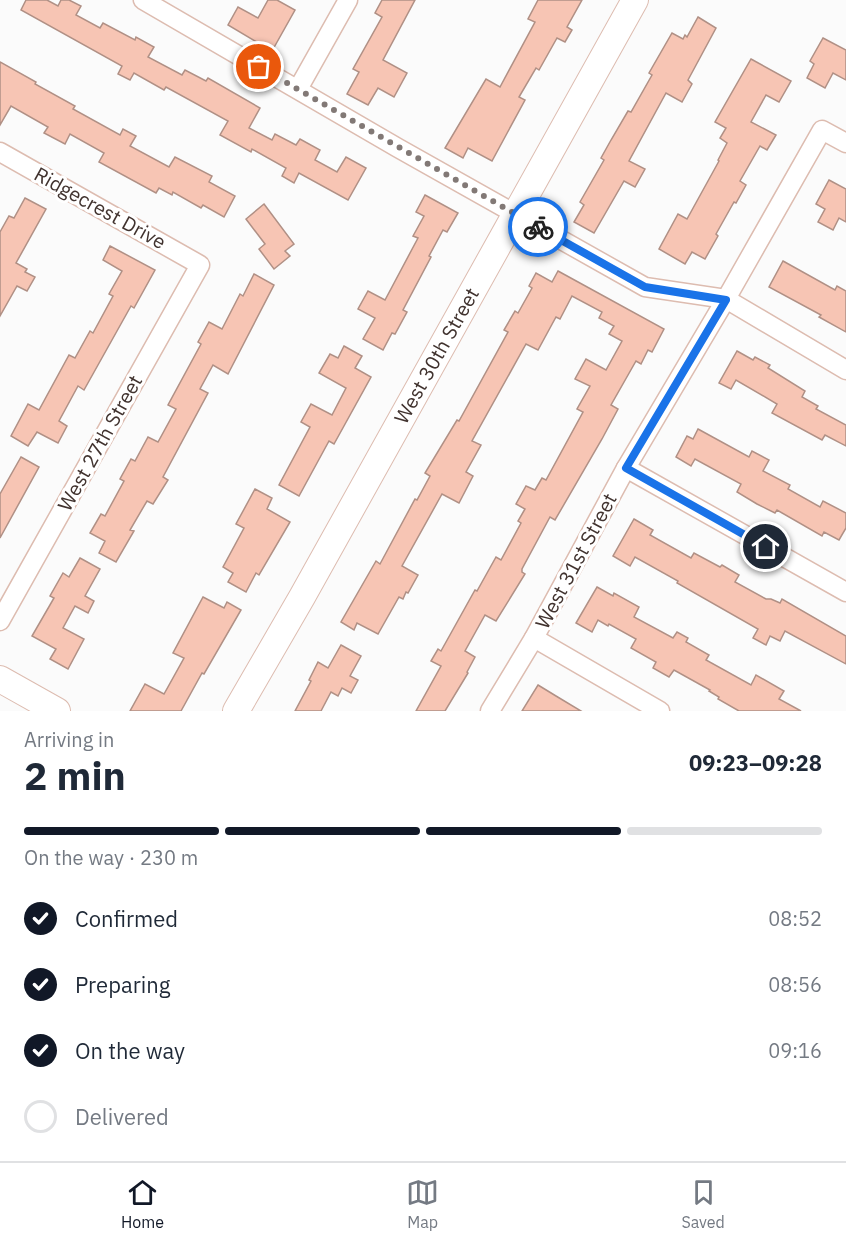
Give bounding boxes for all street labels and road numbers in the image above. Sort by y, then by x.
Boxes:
street label: Ridgecrest Drive [29,160,171,255]
street label: West 30th Street [387,283,485,428]
street label: West 27th Street [51,370,148,516]
street label: West 31st Street [528,488,623,633]

